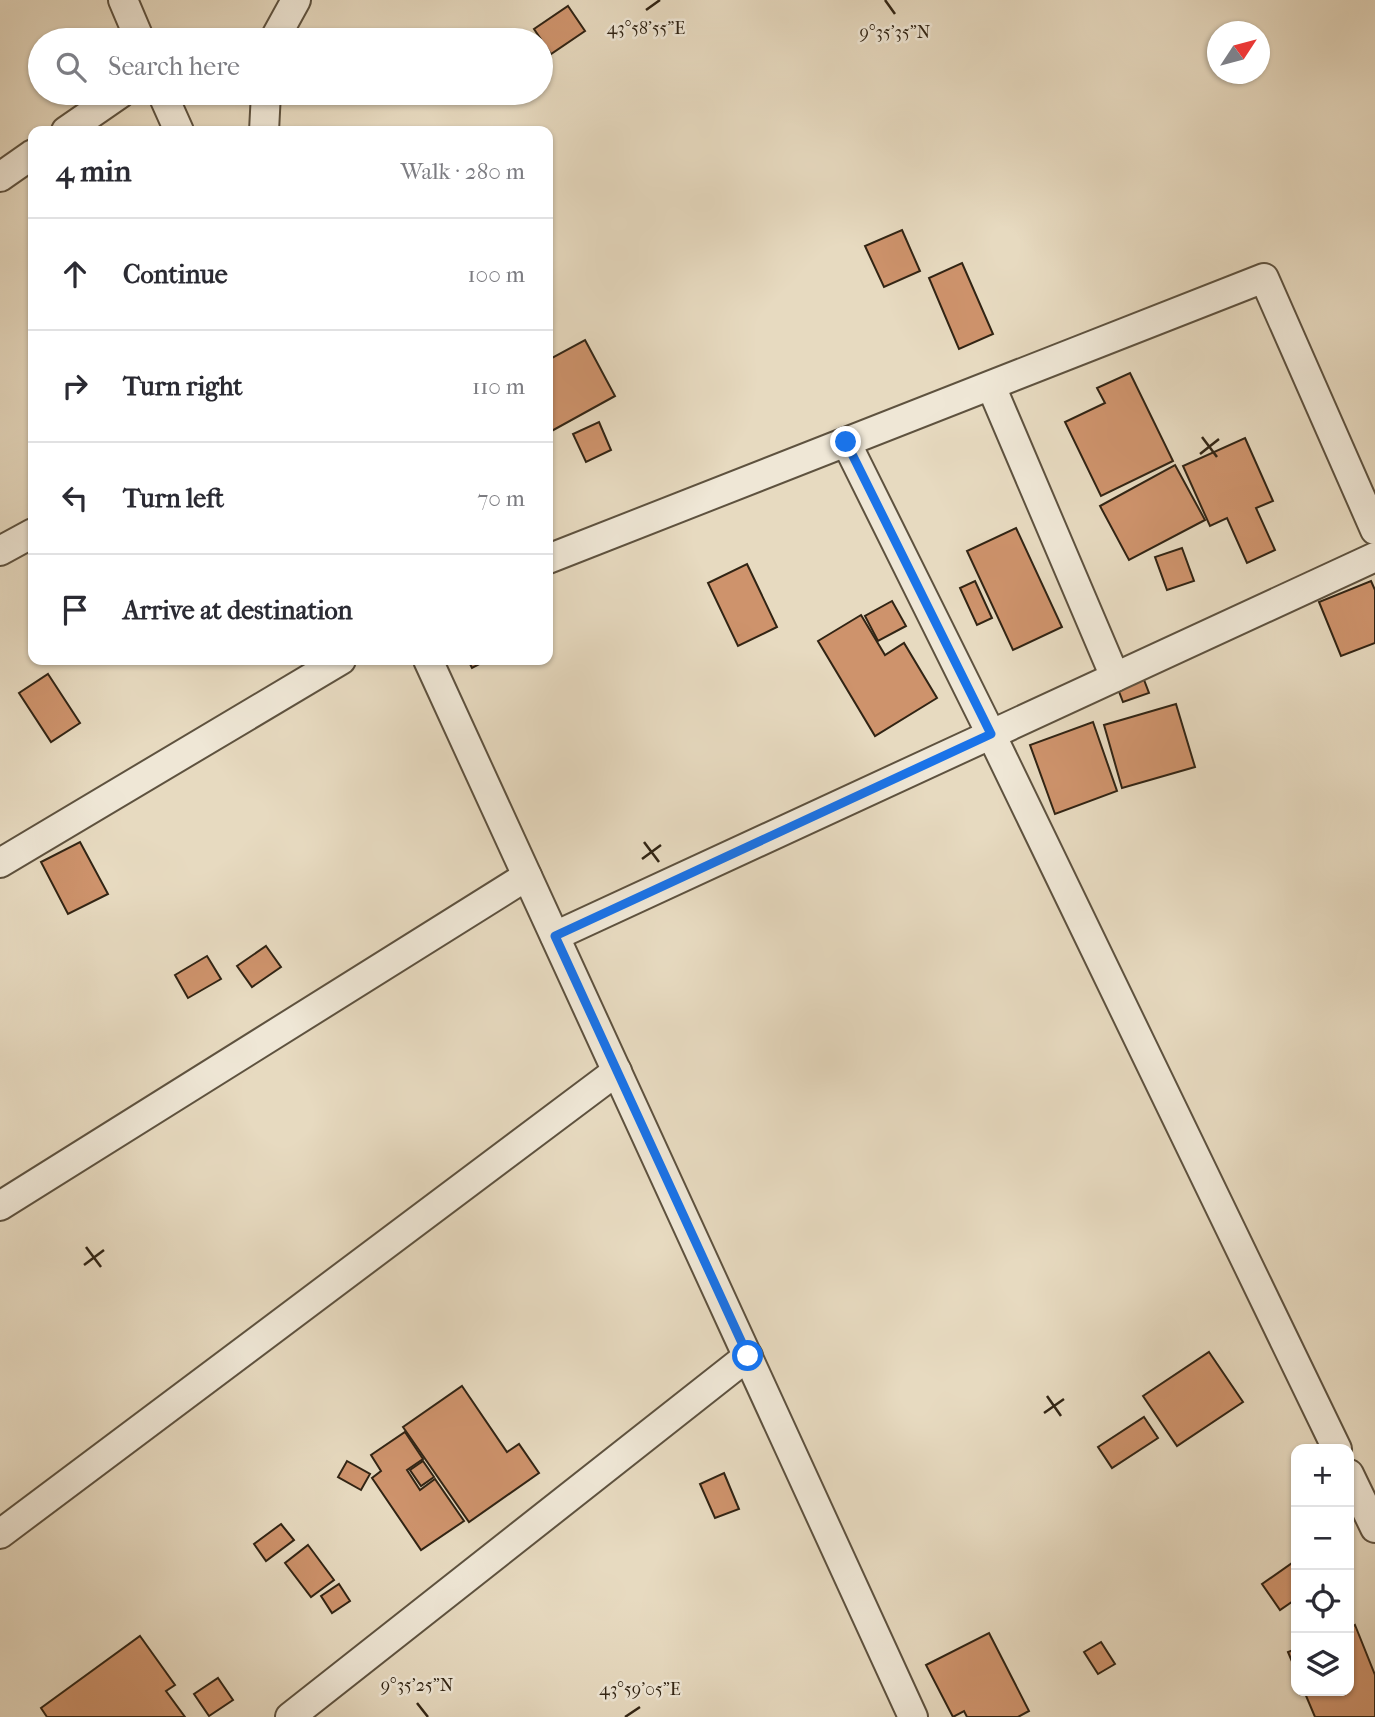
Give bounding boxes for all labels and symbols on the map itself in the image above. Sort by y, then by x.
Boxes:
text: 43°58'55"E [607,18,685,39]
north arrow [1207,21,1270,84]
text: 9°35'35"N [860,22,931,43]
route end [830,426,861,457]
route start [732,1340,763,1371]
text: 9°35'25"N [381,1675,454,1696]
text: 43°59'05"E [599,1679,681,1700]

